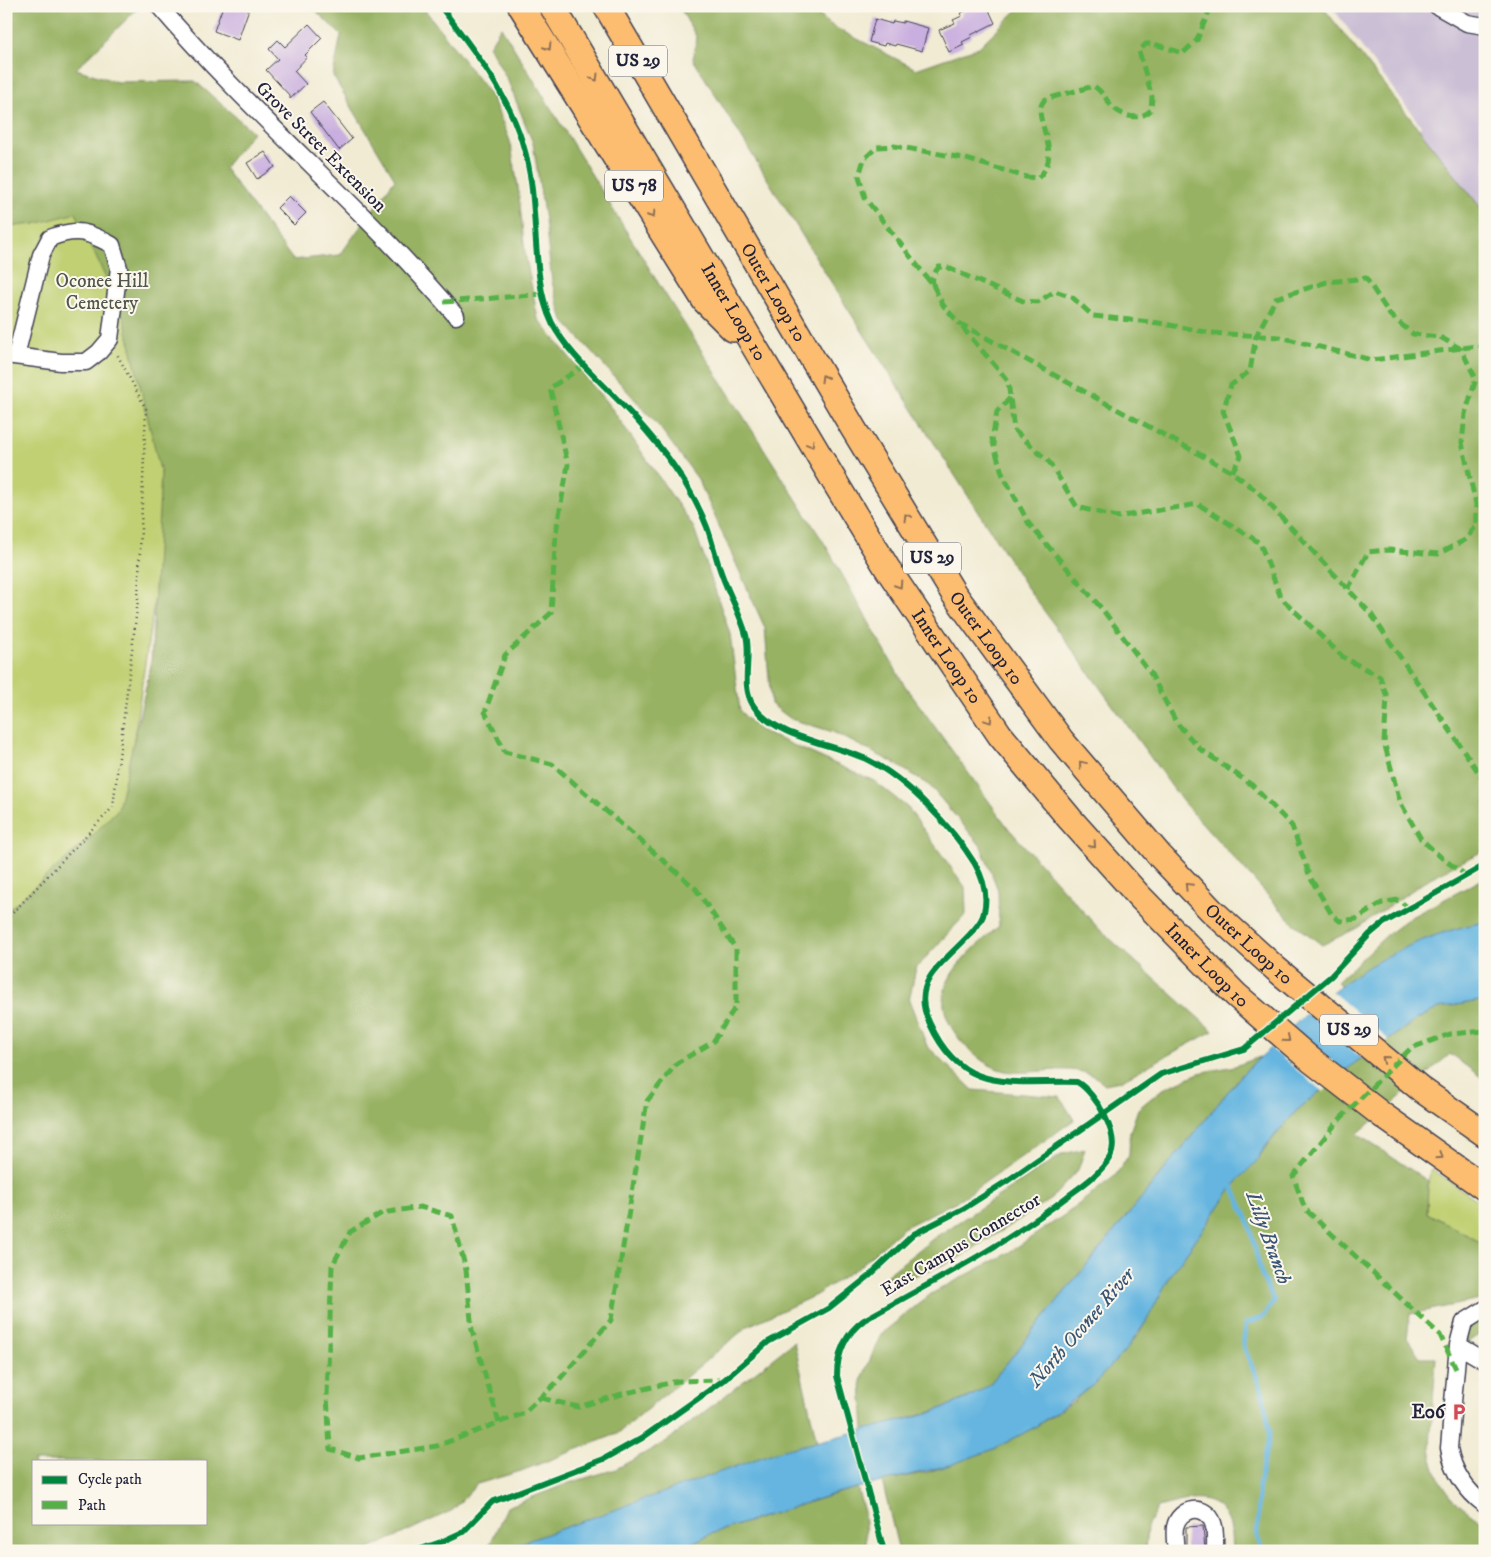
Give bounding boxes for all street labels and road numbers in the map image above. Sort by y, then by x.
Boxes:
road number: US 29 [609,46,667,76]
street label: Grove Street Extension [251,77,391,217]
road number: US 78 [605,170,663,202]
street label: Outer Loop 10 [736,239,812,346]
street label: Inner Loop 10 [696,259,772,365]
road number: US 29 [903,542,961,574]
street label: Outer Loop 10 [944,587,1028,690]
street label: Inner Loop 10 [907,605,987,708]
street label: Outer Loop 10 [1200,898,1298,990]
street label: Inner Loop 10 [1161,918,1254,1013]
road number: US 29 [1320,1014,1378,1046]
street label: East Campus Connector [877,1188,1045,1302]

